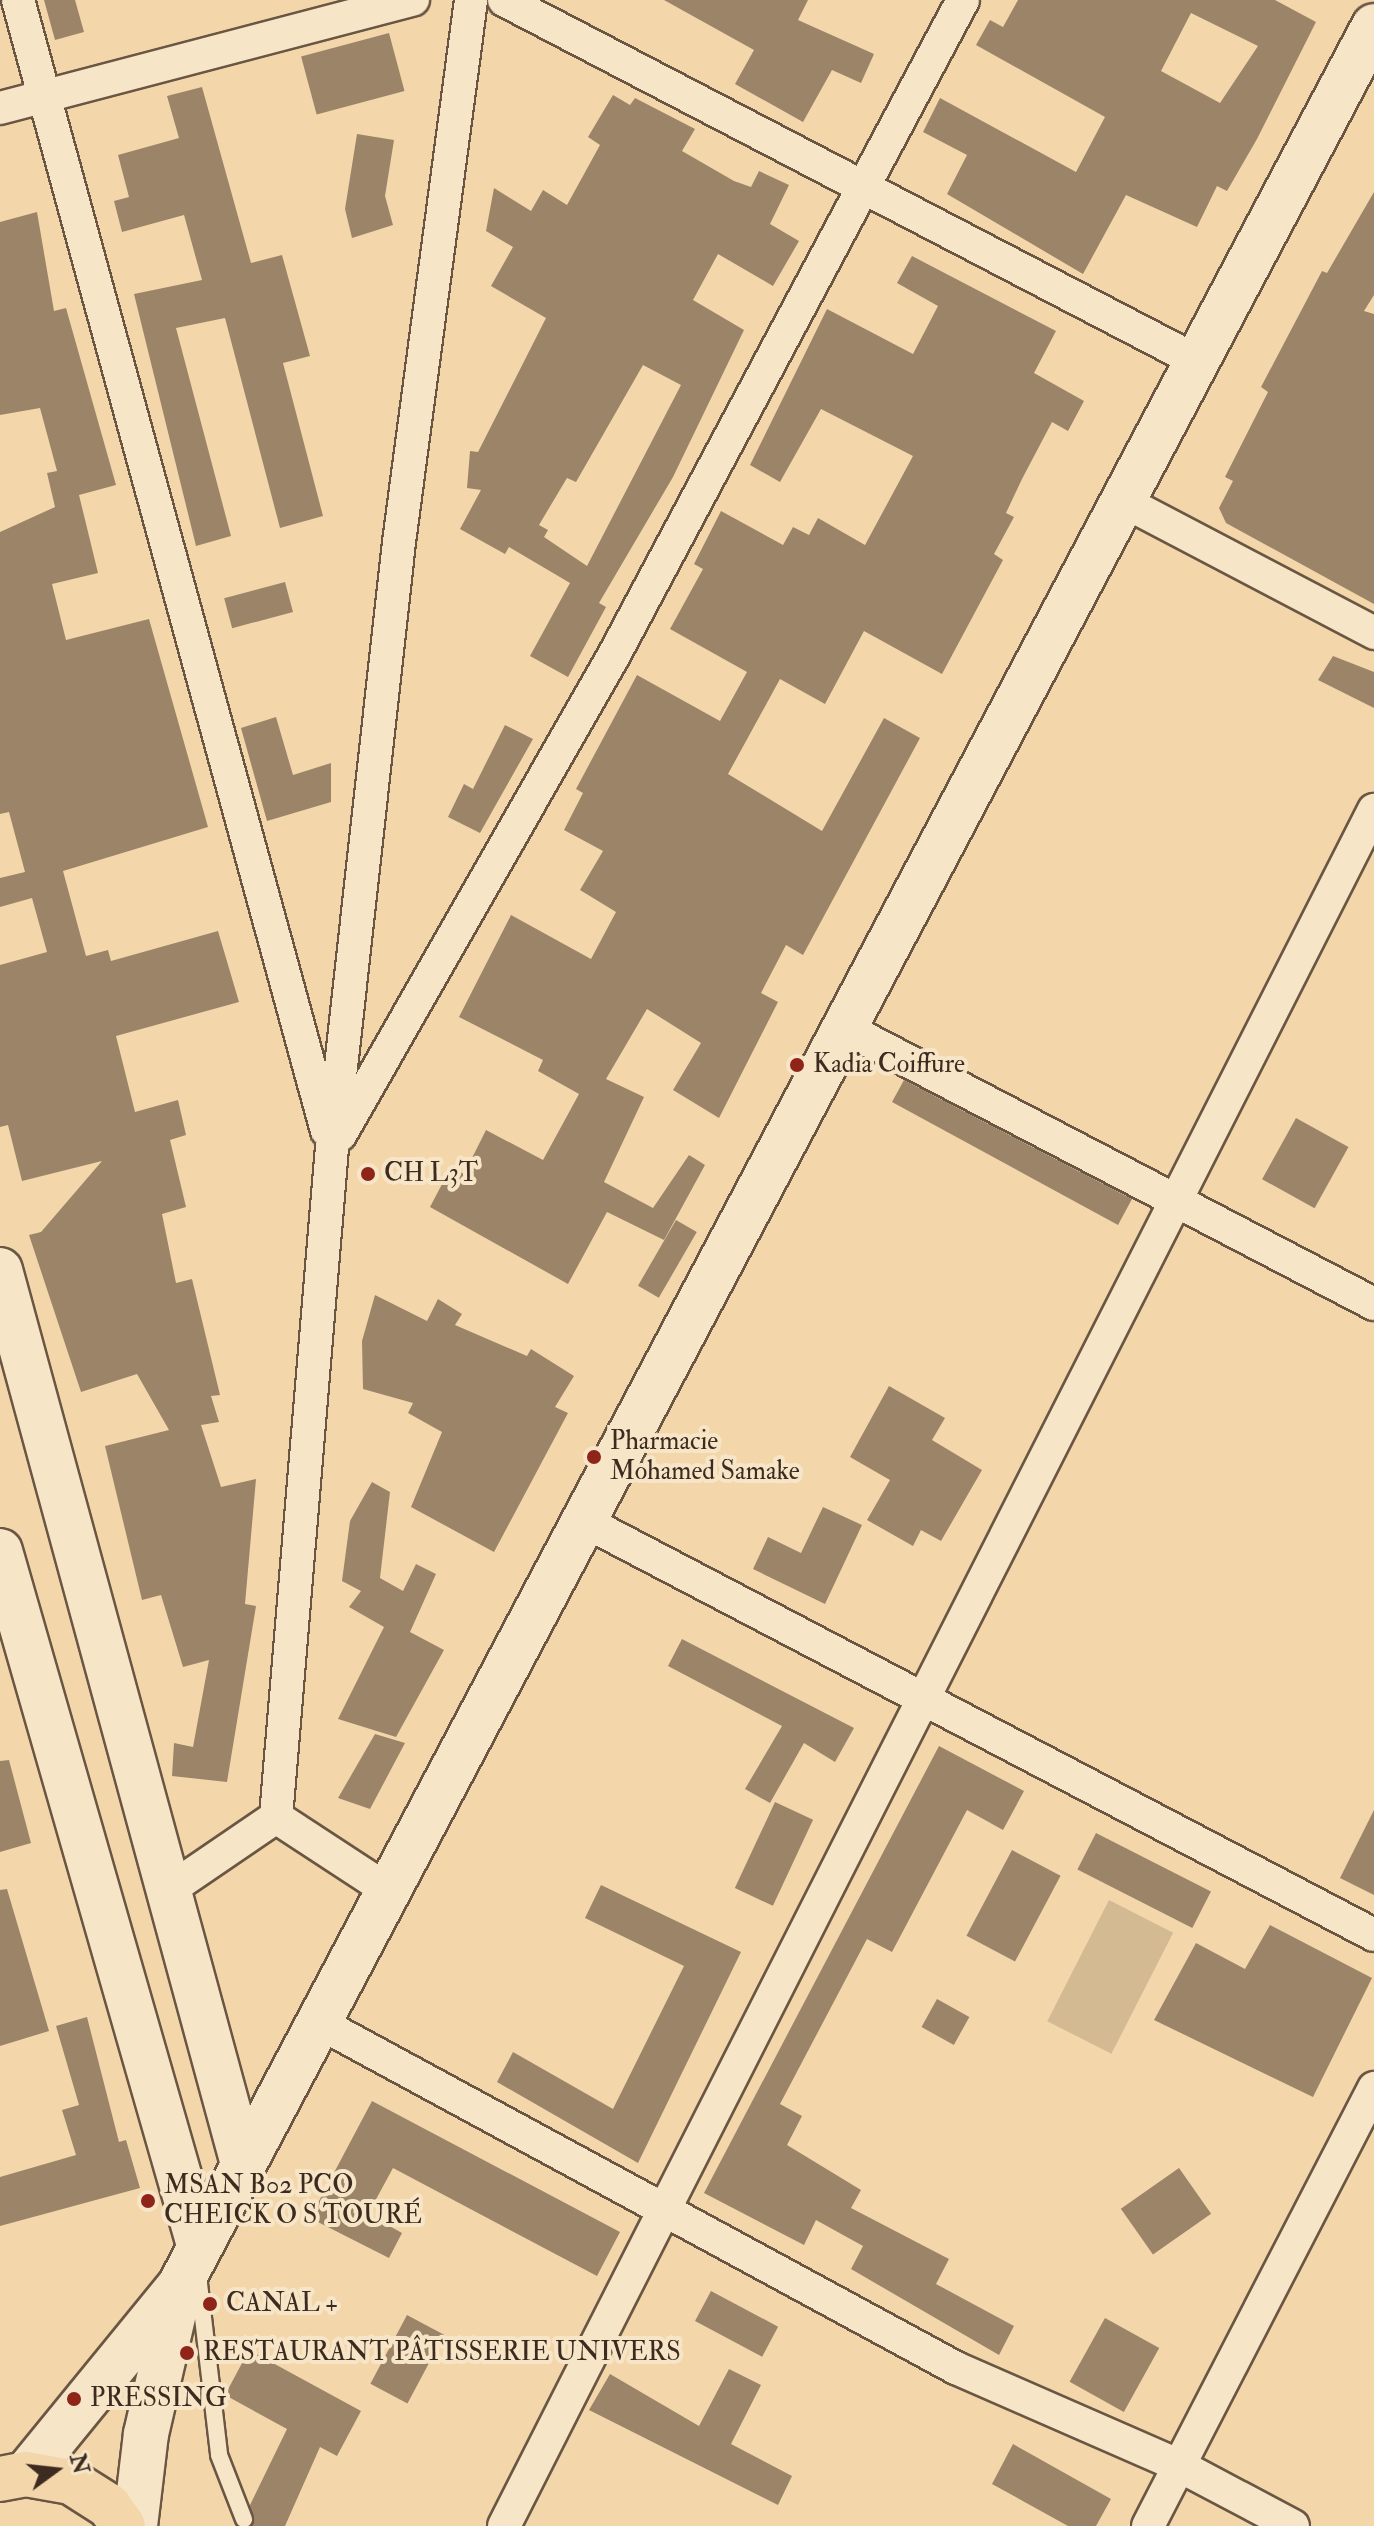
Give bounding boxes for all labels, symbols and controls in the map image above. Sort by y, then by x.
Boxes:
place label: Kadia Coiffure [813,1049,965,1081]
marker: Kadia Coiffure [788,1056,806,1074]
place label: CH L3T [384,1158,478,1190]
marker: CH L3T [359,1165,377,1183]
place label: Pharmacie Mohamed Samake [610,1426,800,1488]
marker: Pharmacie Mohamed Samake [585,1448,603,1466]
place label: MSAN B02 PCO CHEICK O S TOURÉ [164,2170,422,2232]
marker: MSAN B02 PCO CHEICK O S TOURÉ [139,2192,157,2210]
place label: CANAL + [226,2288,338,2320]
marker: CANAL + [201,2295,219,2313]
place label: RESTAURANT PÂTISSERIE UNIVERS [203,2337,681,2369]
marker: RESTAURANT PÂTISSERIE UNIVERS [178,2344,196,2362]
place label: PRESSING [90,2383,227,2415]
marker: PRESSING [65,2390,83,2408]
north arrow [16,2430,96,2510]
text: N [63,2451,95,2477]

